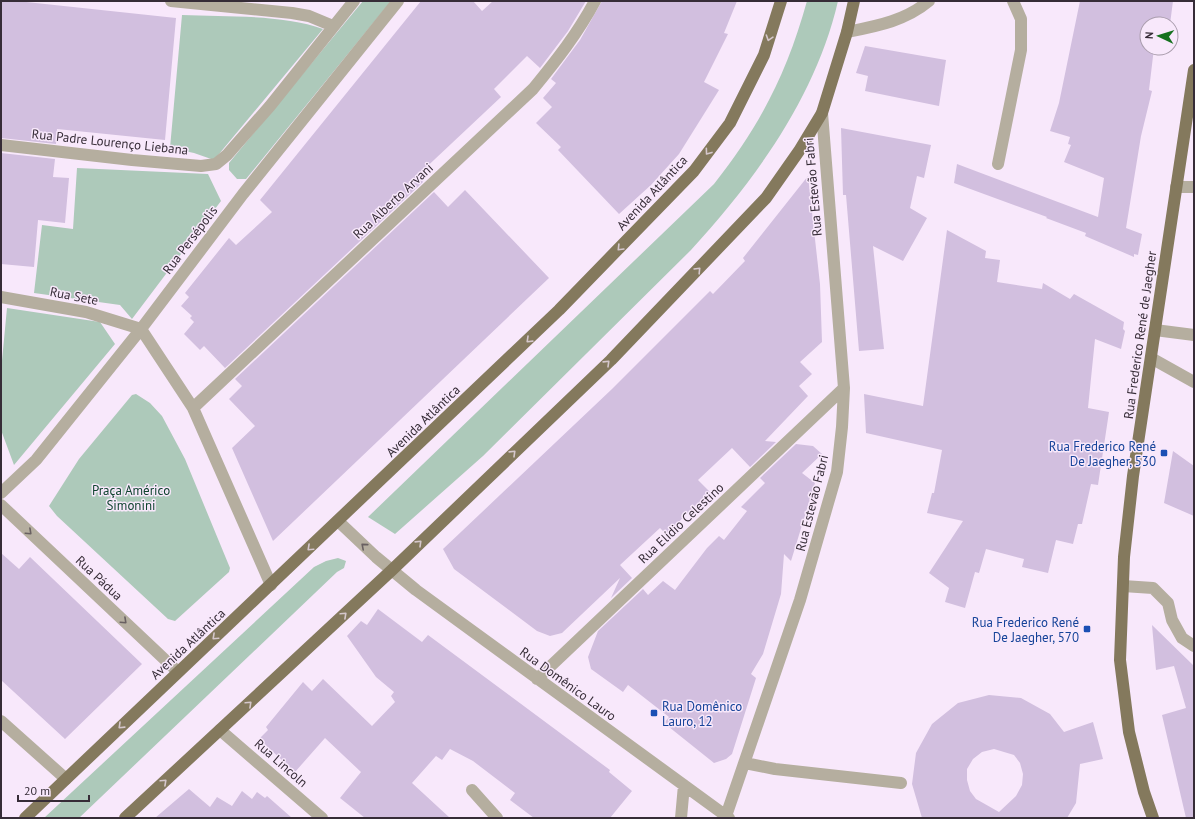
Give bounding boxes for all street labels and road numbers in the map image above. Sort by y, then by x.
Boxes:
street label: Rua Padre Lourenço Liebana [31,125,189,159]
street label: Rua Estevão Fabri [800,137,826,237]
street label: Avenida Atlântica [613,152,691,234]
street label: Rua Alberto Arvani [349,159,437,243]
street label: Rua Persépolis [159,202,221,278]
street label: Rua Frederico René de Jaegher [1120,249,1160,420]
street label: Rua Sete [48,283,100,309]
street label: Avenida Atlântica [382,381,464,461]
street label: Rua Estevão Fabri [792,453,832,553]
street label: Rua Elídio Celestino [635,479,727,567]
street label: Rua Pádua [72,552,126,604]
street label: Avenida Atlântica [147,605,229,683]
street label: Rua Domênico Lauro [516,643,620,725]
street label: Rua Lincoln [251,735,311,791]

